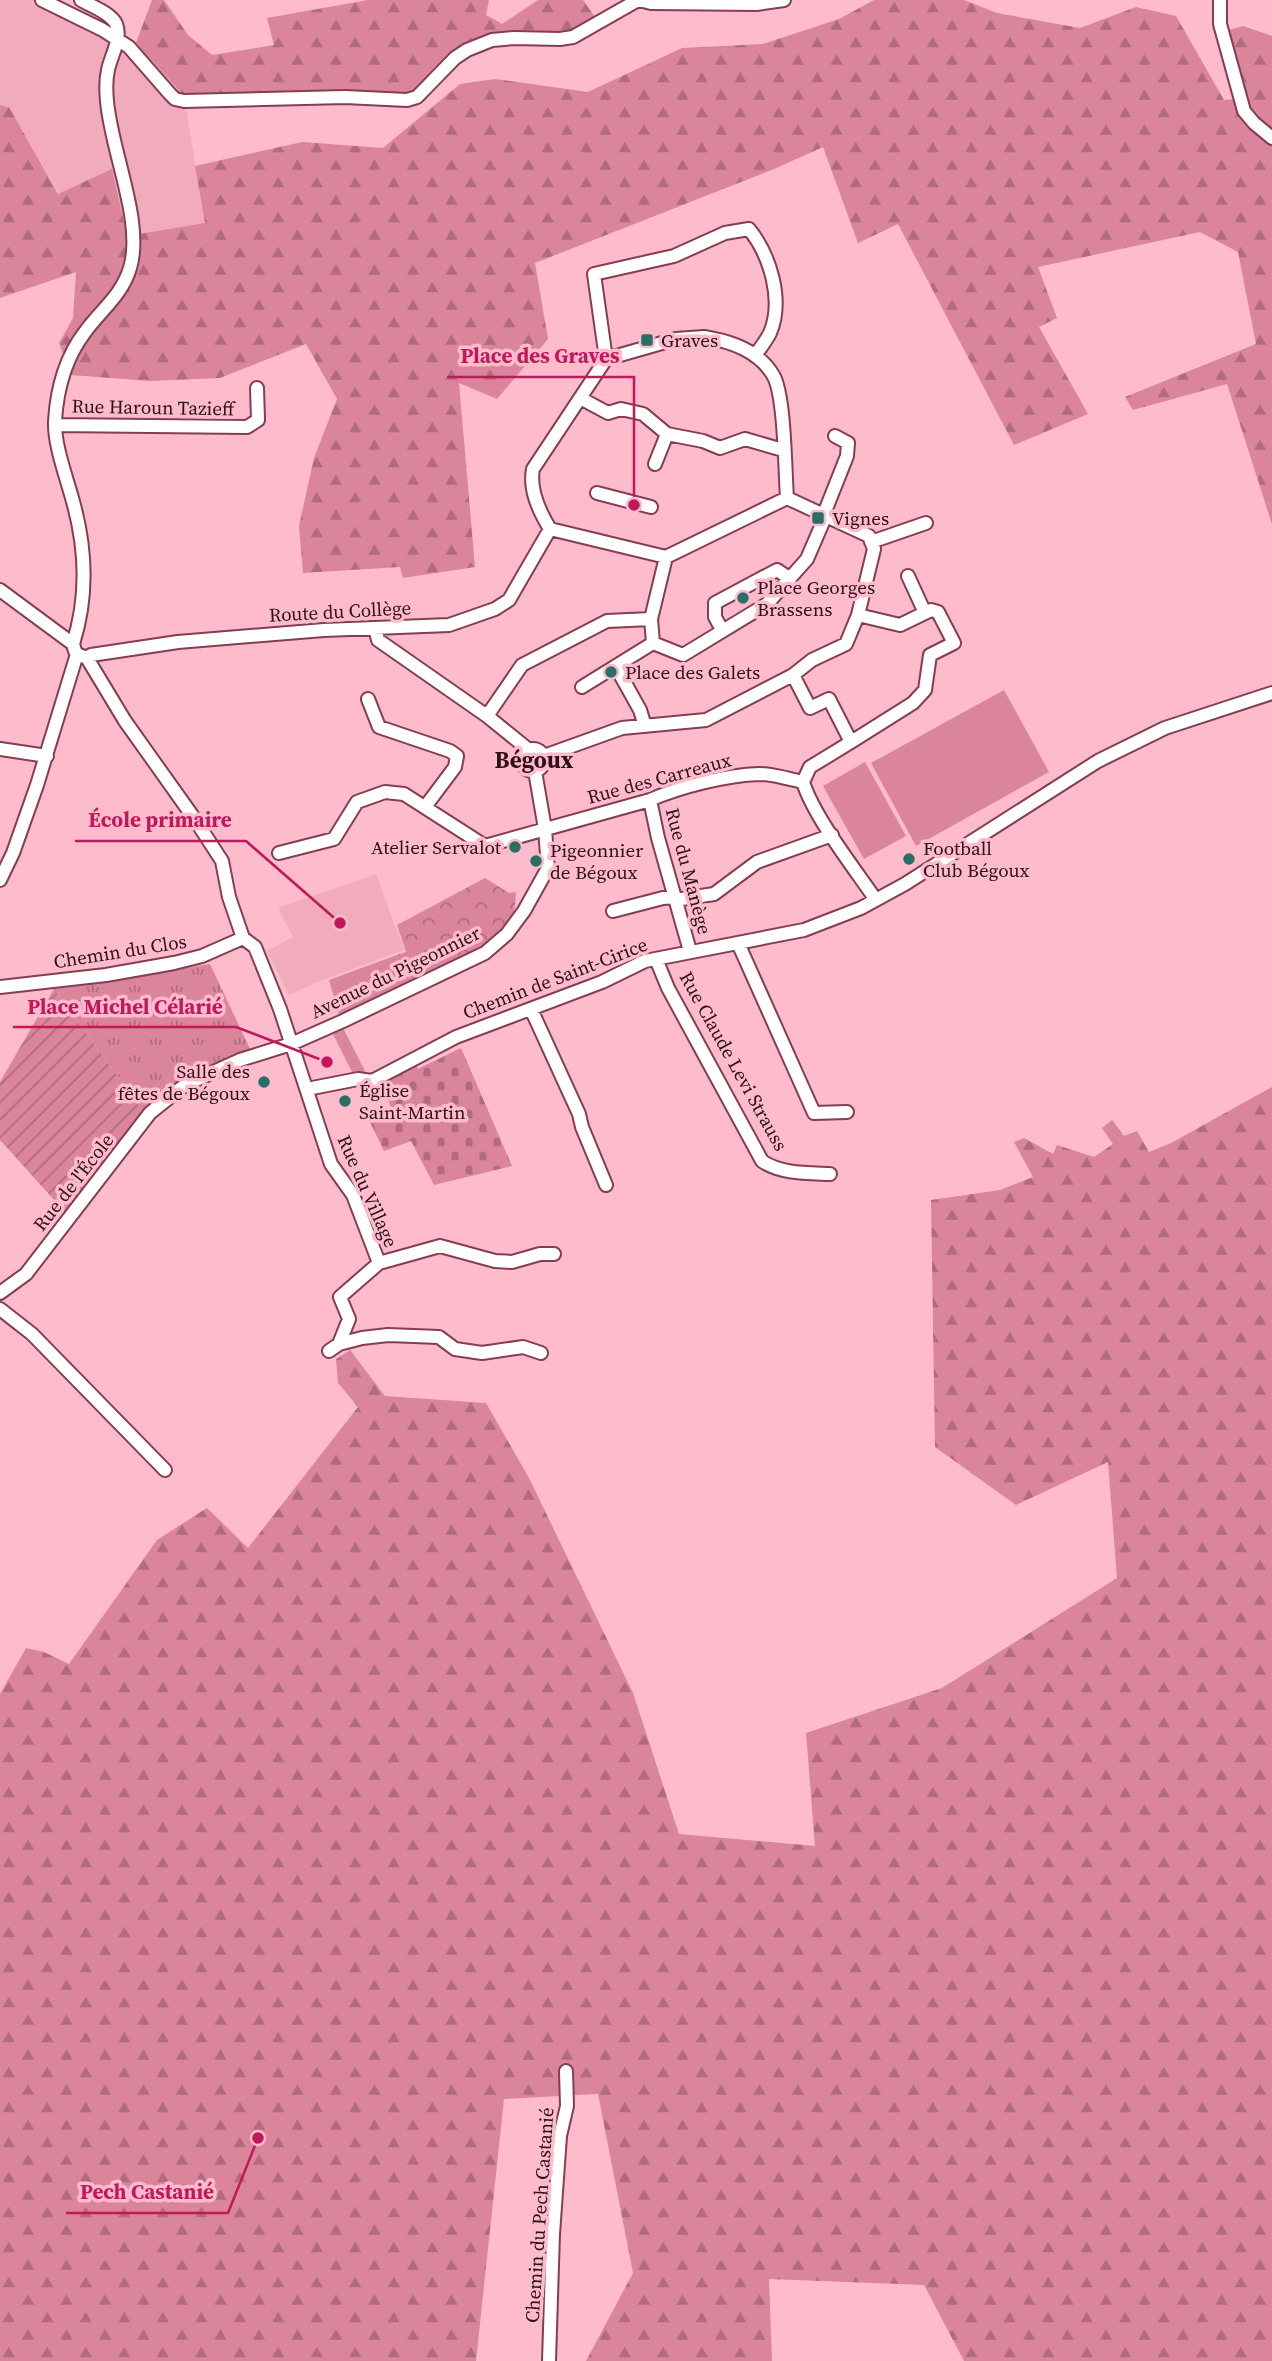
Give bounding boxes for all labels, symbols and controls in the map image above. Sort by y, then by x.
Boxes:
place label: Graves [661,327,718,353]
marker: Graves [639,332,655,348]
callout: Place des Graves [447,335,634,377]
text: Place des Graves [461,341,620,370]
street label: Rue Haroun Tazieff [71,393,236,421]
place label: Vignes [832,505,889,531]
marker: Vignes [810,510,826,526]
place label: Place Georges Brassens [757,574,875,622]
marker: Place Georges Brassens [735,590,751,606]
street label: Route du Collège [268,594,412,628]
place label: Place des Galets [625,659,760,685]
marker: Place des Galets [603,664,619,680]
district label: Bégoux [495,744,574,776]
street label: Rue des Carreaux [584,746,734,810]
callout: École primaire [75,799,246,841]
text: École primaire [88,805,232,834]
street label: Rue du Manège [660,805,718,937]
place label: Atelier Servalot [371,834,502,860]
place label: Football Club Bégoux [923,835,1030,883]
place label: Pigeonnier de Bégoux [550,837,643,885]
marker: Atelier Servalot [507,839,523,855]
marker: Football Club Bégoux [901,851,917,867]
marker: Pigeonnier de Bégoux [528,853,544,869]
street label: Avenue du Pigeonnier [306,920,484,1024]
street label: Chemin du Clos [52,928,188,974]
street label: Chemin de Saint-Cirice [459,931,651,1025]
street label: Rue Claude Levi Strauss [674,967,794,1155]
callout: Place Michel Célarié [13,985,236,1027]
text: Place Michel Célarié [27,992,223,1021]
place label: Salle des fêtes de Bégoux [118,1058,250,1106]
marker: Salle des fêtes de Bégoux [256,1074,272,1090]
place label: Église Saint-Martin [359,1077,465,1125]
marker: Église Saint-Martin [337,1093,353,1109]
street label: Rue de l'École [27,1128,119,1236]
street label: Rue du Village [332,1131,404,1251]
street label: Chemin du Pech Castanié [519,2106,559,2324]
callout: Pech Castanié [66,2171,228,2213]
text: Pech Castanié [80,2177,214,2206]

